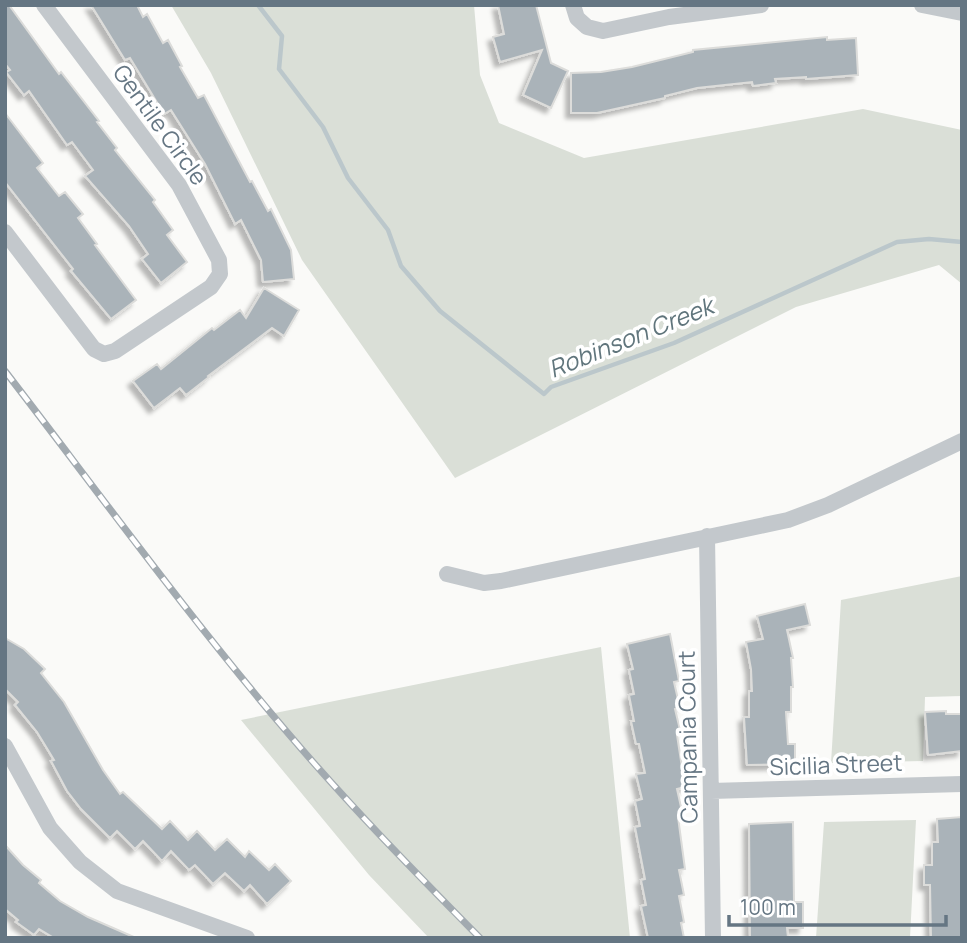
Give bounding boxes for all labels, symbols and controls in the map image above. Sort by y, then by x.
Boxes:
street label: Gentile Circle [106,58,216,191]
water label: Robinson Creek [543,287,721,385]
street label: Campania Court [669,650,705,824]
street label: Sicilia Street [769,746,903,782]
scale bar [729,884,946,928]
text: 100 m [740,893,796,921]

